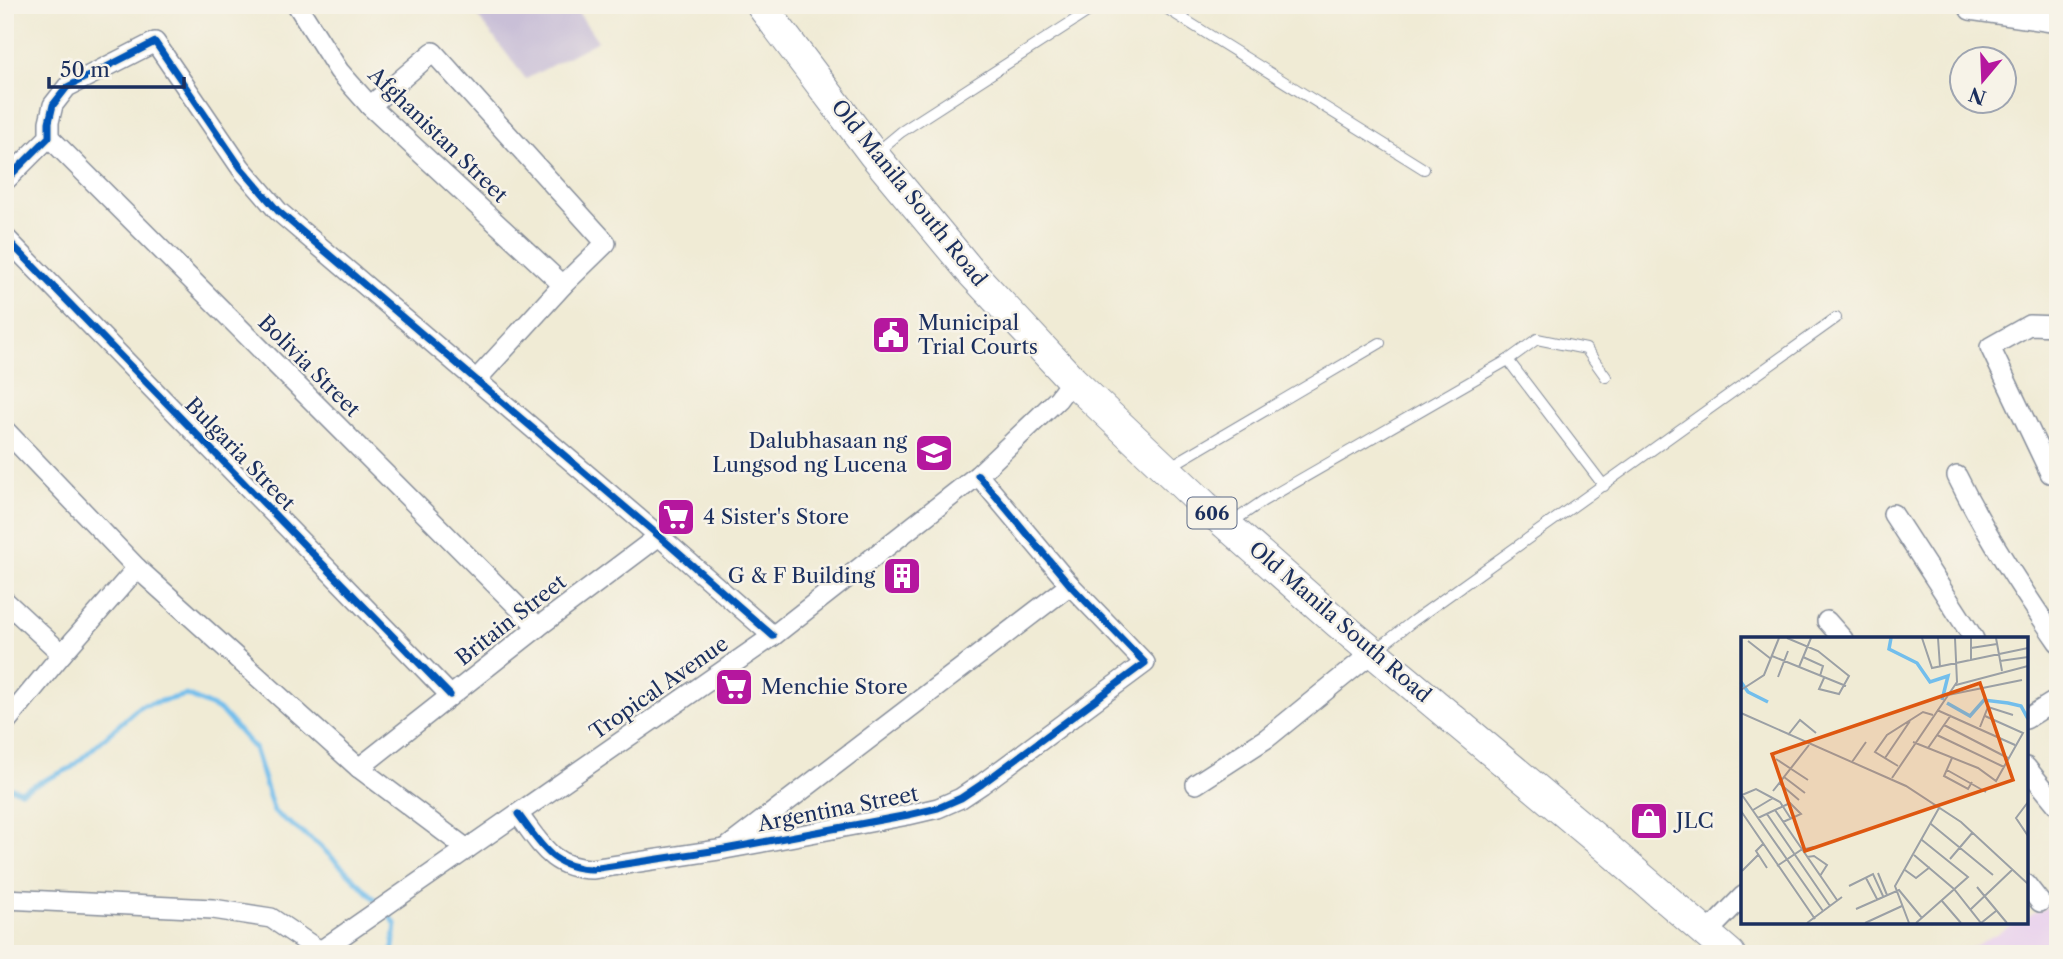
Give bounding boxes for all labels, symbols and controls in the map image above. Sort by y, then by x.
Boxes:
scale bar [49,46,184,90]
north arrow [1948,46,2018,116]
text: 50 m [60,57,110,82]
street label: Afghanistan Street [363,61,513,208]
text: N [1966,82,1989,109]
street label: Old Manila South Road [826,94,992,291]
street label: Bolivia Street [253,310,366,422]
place label: Municipal Trial Courts [918,310,1038,359]
public building icon: Municipal Trial Courts [870,314,912,356]
street label: Bulgaria Street [180,392,301,516]
place label: Dalubhasaan ng Lungsod ng Lucena [712,428,908,477]
school or university icon: Dalubhasaan ng Lungsod ng Lucena [913,432,955,474]
supermarket icon: 4 Sister's Store [655,496,697,538]
road number: 606 [1188,498,1236,528]
place label: 4 Sister's Store [703,504,849,529]
street label: Old Manila South Road [1244,536,1436,708]
building icon: G & F Building [881,555,923,597]
place label: G & F Building [728,563,876,588]
street label: Britain Street [451,568,571,670]
street label: Tropical Avenue [585,631,733,745]
inset map [1741,637,2028,924]
supermarket icon: Menchie Store [713,666,755,708]
place label: Menchie Store [761,674,908,699]
street label: Argentina Street [754,781,921,837]
shop icon: JLC [1628,800,1670,842]
place label: JLC [1673,808,1714,833]

